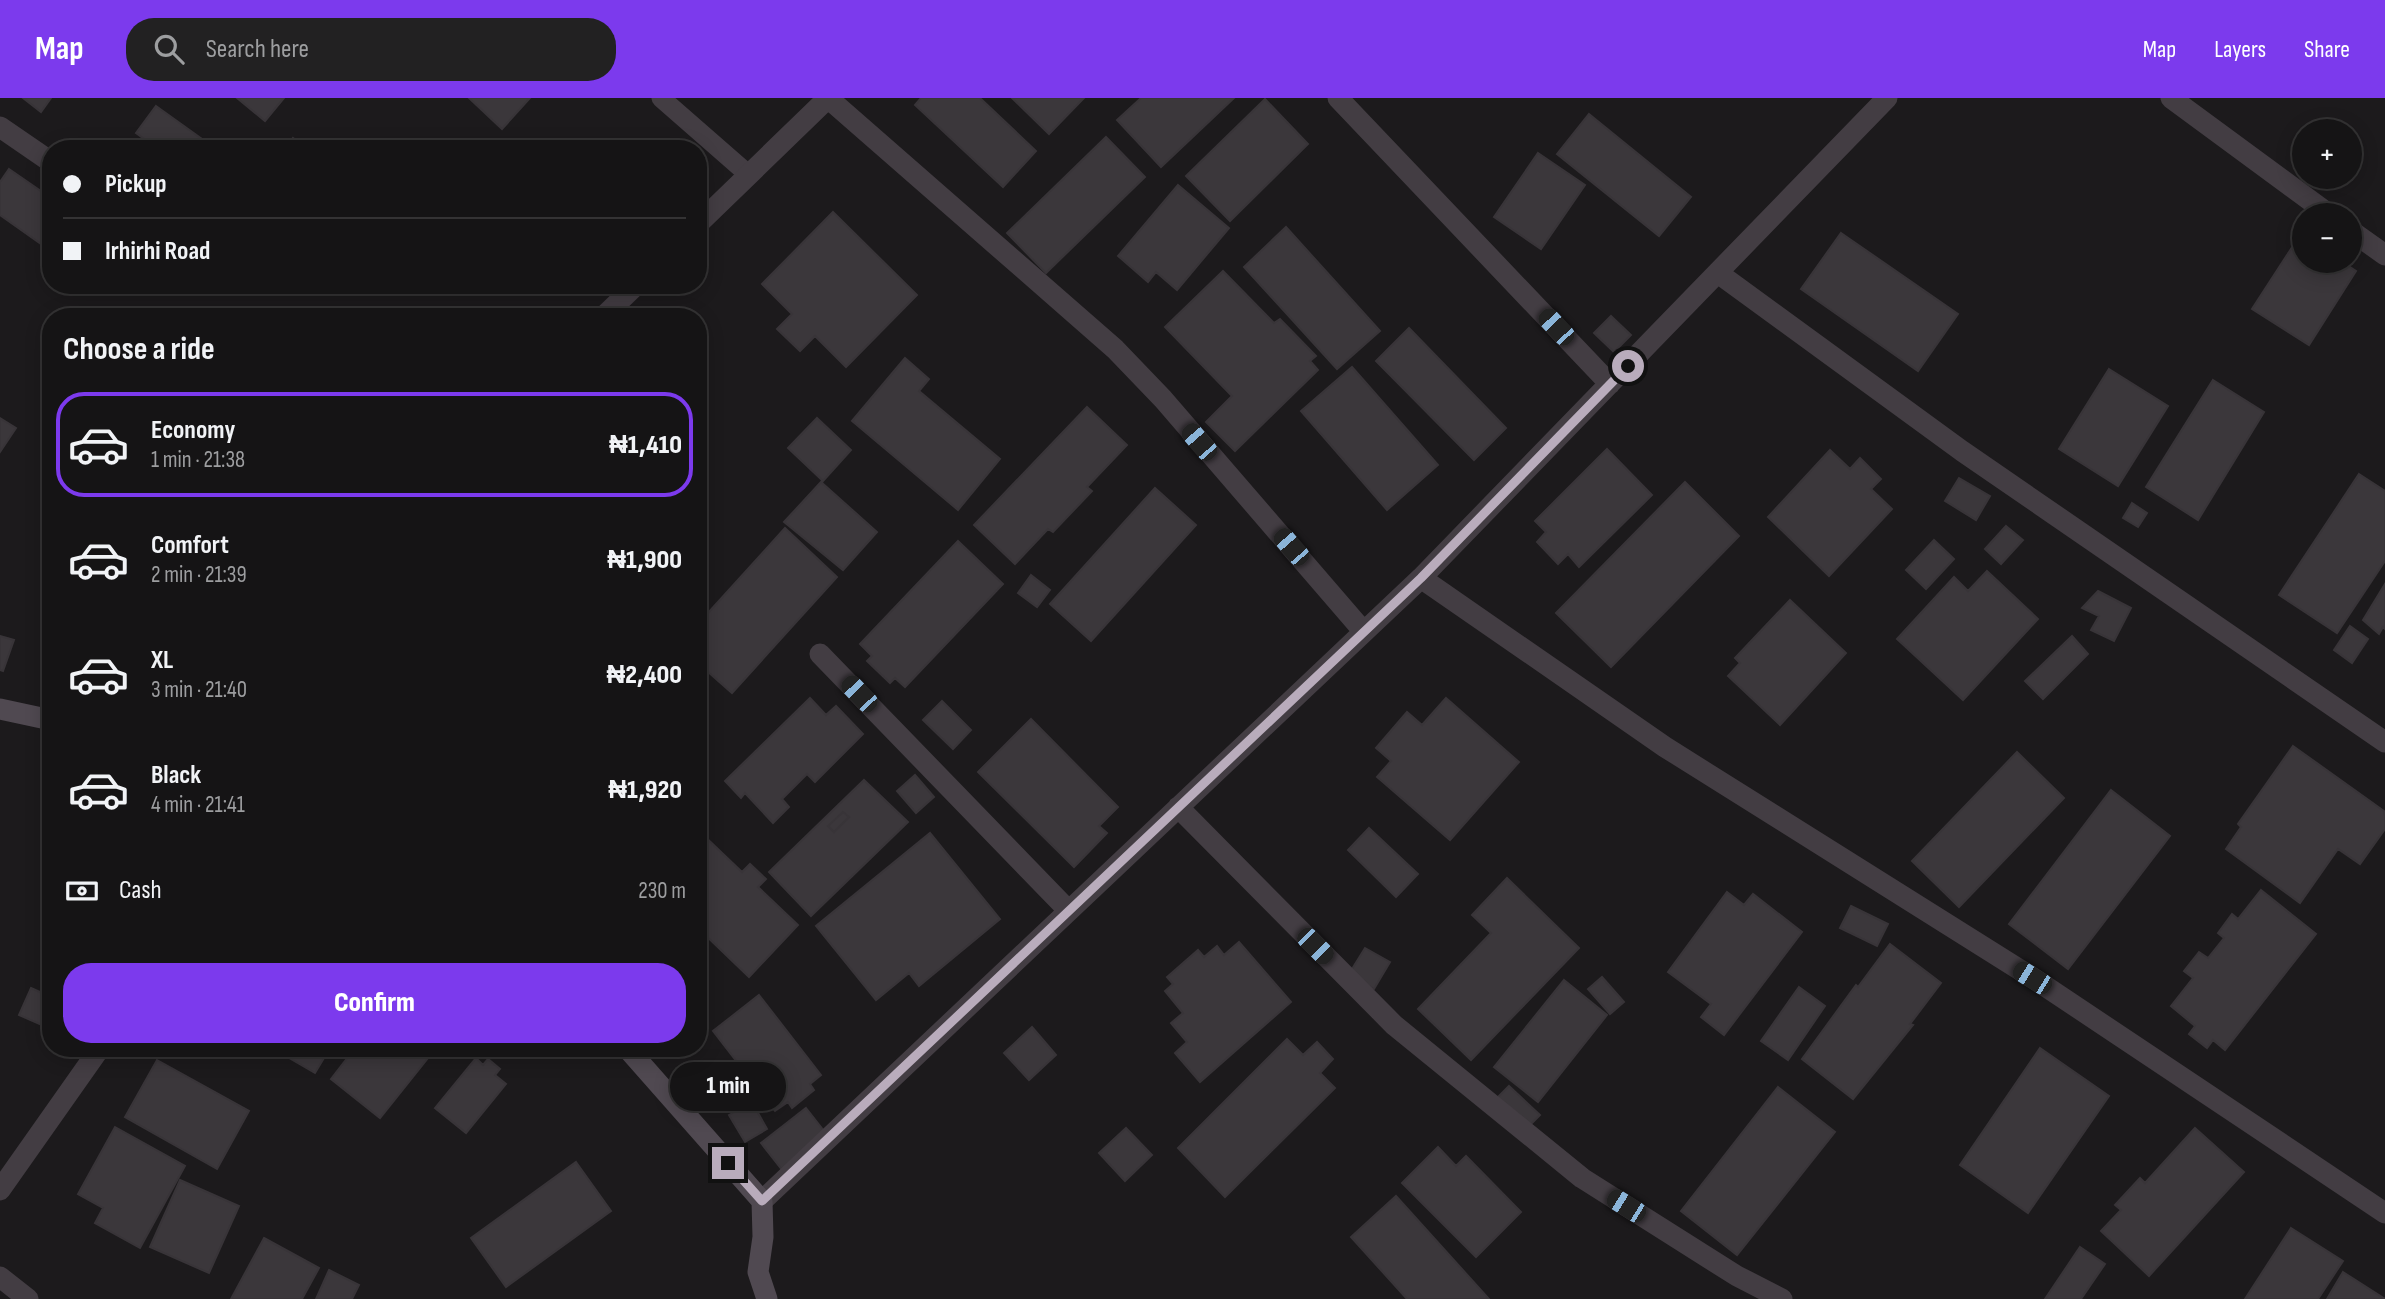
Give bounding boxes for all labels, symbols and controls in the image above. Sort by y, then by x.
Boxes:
search box [126,18,616,81]
text: Map [35,29,84,69]
icon: search [150,30,188,68]
text: Search here [206,34,309,65]
text: Map [2143,35,2176,64]
text: Layers [2214,35,2266,64]
text: Share [2304,35,2350,64]
map controls [2292,119,2362,273]
button: + [2292,119,2362,189]
text: Pickup [105,169,167,200]
button: − [2292,203,2362,273]
text: Irhirhi Road [105,236,210,267]
car [1534,304,1579,350]
text: Choose a ride [63,330,215,369]
route start [1612,350,1644,382]
icon: car [67,413,130,476]
text: Economy [151,415,235,446]
car [1178,419,1221,465]
text: ₦1,410 [609,430,682,461]
text: 1 min · 21:38 [151,446,245,474]
car [1270,524,1313,570]
icon: car [67,528,130,591]
text: Comfort [151,530,229,561]
text: ₦1,900 [607,545,682,576]
text: 2 min · 21:39 [151,561,247,589]
icon: car [67,643,130,706]
text: XL [151,645,173,676]
text: ₦2,400 [607,660,682,691]
car [837,672,882,716]
text: 3 min · 21:40 [151,676,247,704]
icon: car [67,758,130,821]
text: Black [151,760,201,791]
text: ₦1,920 [608,775,682,806]
text: 4 min · 21:41 [151,791,245,819]
icon: cash [63,872,101,910]
text: Cash [119,875,162,906]
text: 230 m [638,877,686,905]
car [1293,924,1338,968]
car [2009,958,2056,998]
button: Confirm [63,963,686,1043]
callout: 1 min [670,1062,786,1110]
text: 1 min [706,1072,750,1100]
route end [712,1147,744,1179]
car [1603,1186,1650,1226]

